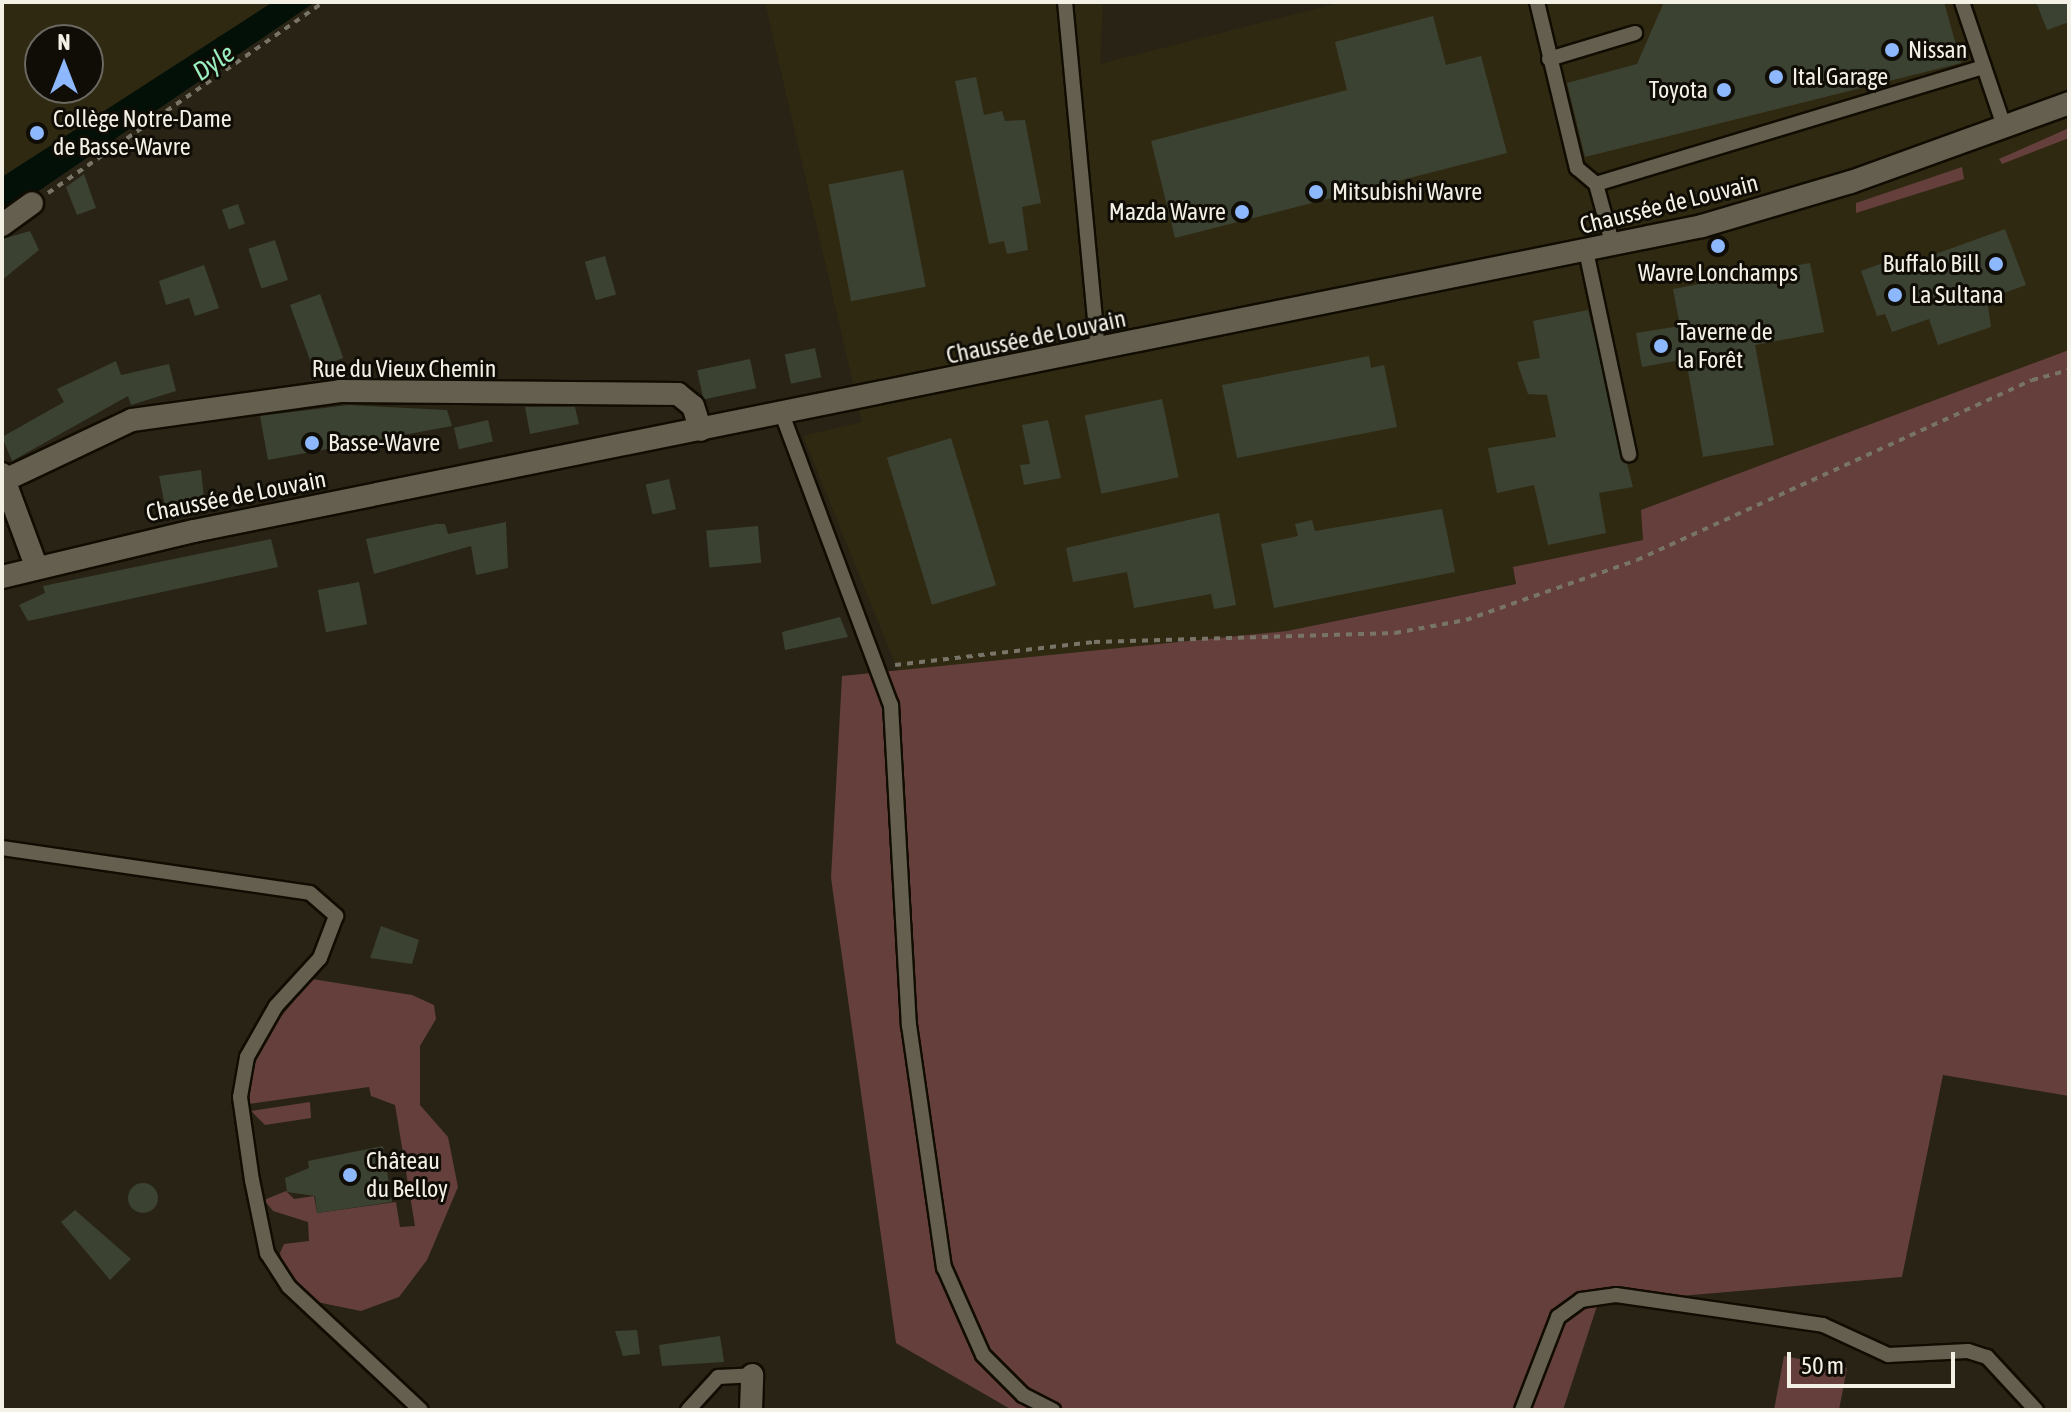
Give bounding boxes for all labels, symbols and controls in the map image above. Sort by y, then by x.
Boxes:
north arrow [24,24,104,104]
text: N [58,29,70,55]
place label: Nissan [1908,36,1967,64]
water label: Dyle [187,38,241,88]
marker: Nissan [1883,41,1901,59]
place label: Ital Garage [1792,63,1888,91]
marker: Ital Garage [1767,68,1785,86]
place label: Toyota [1649,76,1708,104]
marker: Toyota [1715,81,1733,99]
place label: Collège Notre-Dame de Basse-Wavre [53,105,232,161]
marker: Collège Notre-Dame de Basse-Wavre [28,124,46,142]
street label: Chaussée de Louvain [1577,168,1761,240]
place label: Mitsubishi Wavre [1332,178,1482,206]
marker: Mitsubishi Wavre [1307,183,1325,201]
place label: Mazda Wavre [1109,198,1226,226]
marker: Mazda Wavre [1233,203,1251,221]
marker: Wavre Lonchamps [1709,237,1727,255]
place label: Buffalo Bill [1883,250,1980,278]
marker: Buffalo Bill [1987,255,2005,273]
place label: Wavre Lonchamps [1638,259,1798,287]
place label: La Sultana [1911,281,2004,309]
marker: La Sultana [1886,286,1904,304]
street label: Chaussée de Louvain [944,304,1128,370]
place label: Taverne de la Forêt [1677,318,1773,374]
marker: Taverne de la Forêt [1652,337,1670,355]
street label: Rue du Vieux Chemin [312,355,496,383]
place label: Basse-Wavre [328,429,440,457]
marker: Basse-Wavre [303,434,321,452]
street label: Chaussée de Louvain [144,464,328,528]
place label: Château du Belloy [366,1147,448,1203]
marker: Château du Belloy [341,1166,359,1184]
scale bar [1791,1336,1959,1386]
text: 50 m [1801,1352,1844,1379]

